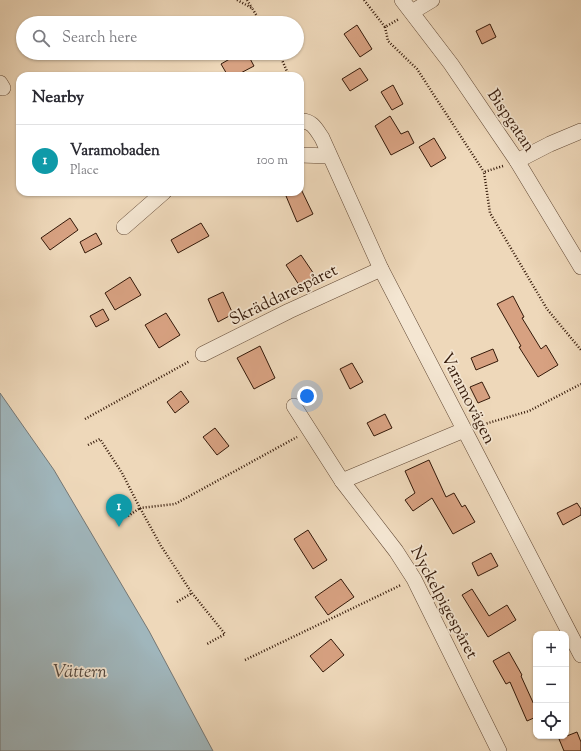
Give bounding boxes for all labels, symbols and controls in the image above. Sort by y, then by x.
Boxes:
search box [16,16,304,60]
icon: search [30,27,52,49]
text: Search here [62,28,137,49]
street label: Bispgatan [480,85,540,157]
text: Nearby [32,86,84,110]
text: Varamobaden [70,141,160,162]
text: 1 [43,152,47,170]
text: 100 m [256,152,288,170]
text: Place [70,162,99,180]
street label: Skräddarespåret [226,259,342,332]
street label: Varamovägen [434,349,501,449]
your location [297,386,317,406]
pin: 1 [106,494,132,527]
street label: Nyckelpigespåret [403,542,483,664]
map controls [533,631,569,739]
button: + [533,631,569,667]
water label: Vättern [53,660,108,686]
button: − [533,667,569,703]
button: locate [533,703,569,739]

